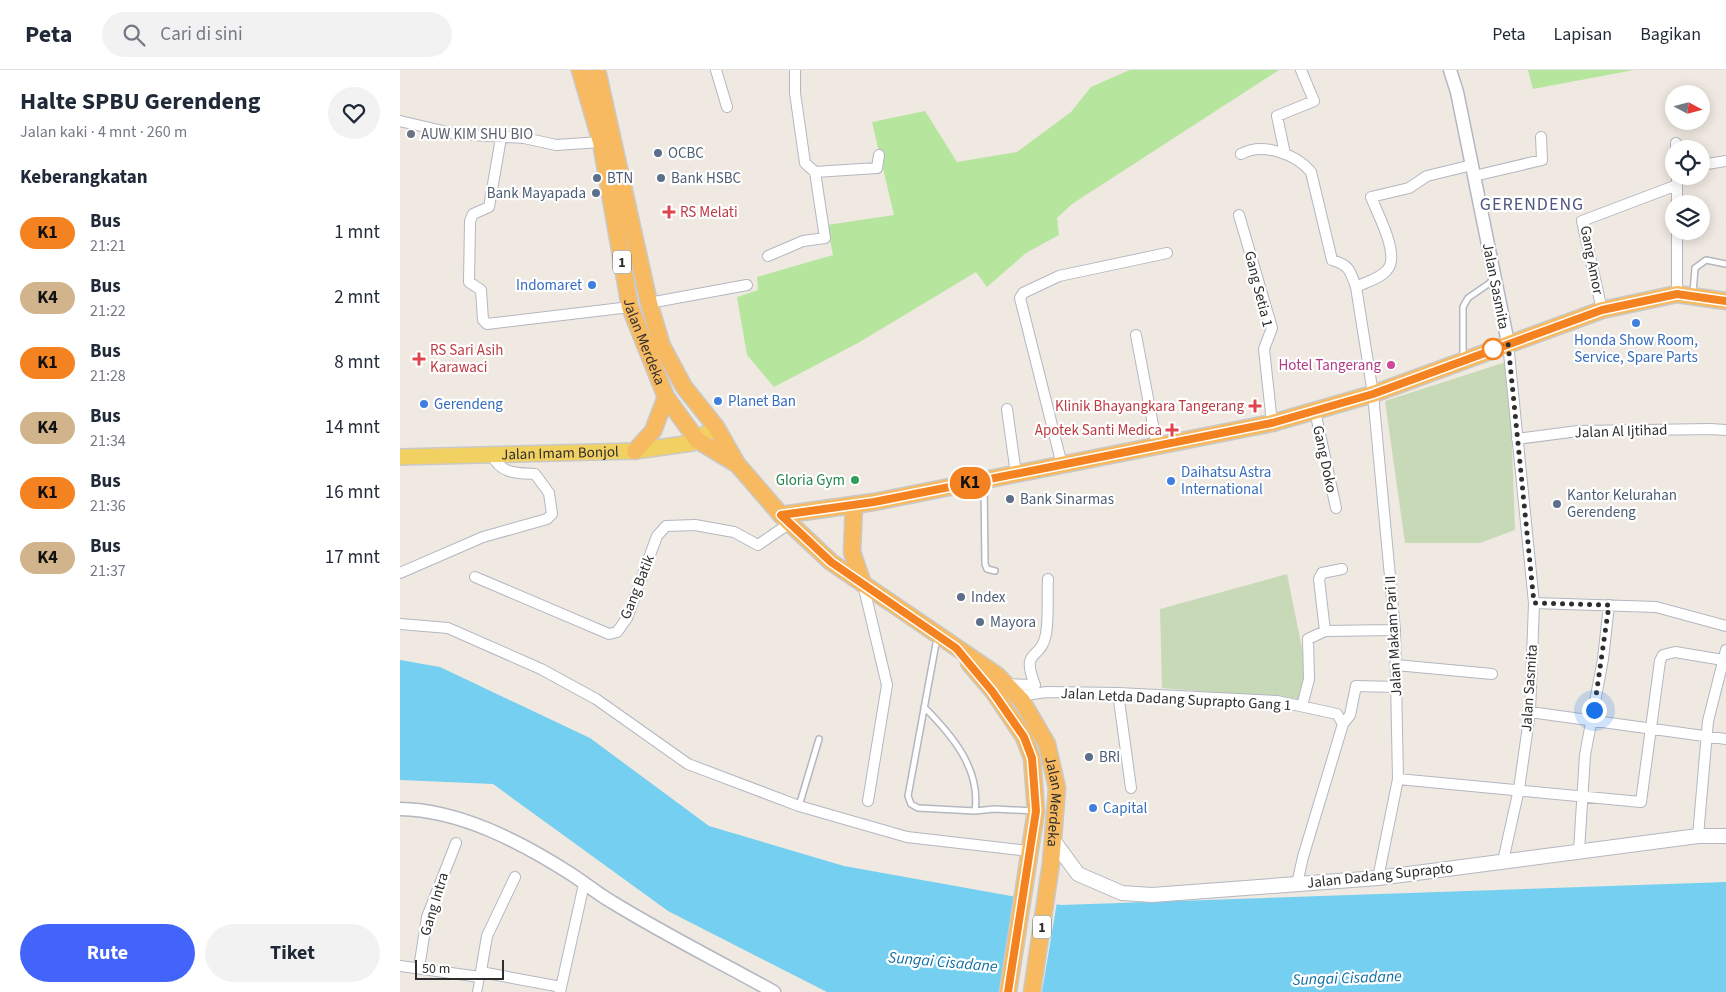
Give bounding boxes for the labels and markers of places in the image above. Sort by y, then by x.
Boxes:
place label: AUW KIM SHU BIO [421,124,533,145]
marker: AUW KIM SHU BIO [405,128,417,140]
place label: OCBC [668,143,704,164]
marker: OCBC [652,147,664,159]
place label: BTN [607,168,633,189]
place label: Bank HSBC [671,168,742,189]
marker: BTN [591,172,603,184]
marker: Bank HSBC [655,172,667,184]
place label: Bank Mayapada [487,183,586,204]
marker: Bank Mayapada [590,187,602,199]
place label: RS Melati [680,202,738,223]
marker: RS Melati [662,205,676,219]
place label: Indomaret [516,275,582,296]
marker: Indomaret [586,279,598,291]
marker: Honda Show Room, Service, Spare Parts [1630,317,1642,329]
place label: Honda Show Room, Service, Spare Parts [1574,330,1698,368]
unlabelled marker [1482,338,1504,360]
place label: RS Sari Asih Karawaci [430,340,503,378]
marker: RS Sari Asih Karawaci [412,352,426,366]
place label: Hotel Tangerang [1279,355,1381,376]
marker: Hotel Tangerang [1385,359,1397,371]
place label: Planet Ban [728,391,796,412]
place label: Gerendeng [434,394,503,415]
marker: Planet Ban [712,395,724,407]
place label: Klinik Bhayangkara Tangerang [1055,396,1244,417]
marker: Gerendeng [418,398,430,410]
marker: Klinik Bhayangkara Tangerang [1248,399,1262,413]
place label: Apotek Santi Medica [1035,420,1162,441]
marker: Apotek Santi Medica [1166,424,1178,436]
place label: Daihatsu Astra International [1181,462,1271,500]
place label: Gloria Gym [776,470,845,491]
marker: Gloria Gym [849,474,861,486]
marker: Daihatsu Astra International [1165,475,1177,487]
place label: Kantor Kelurahan Gerendeng [1567,485,1677,523]
place label: Bank Sinarmas [1020,489,1114,510]
marker: Bank Sinarmas [1004,493,1016,505]
marker: Kantor Kelurahan Gerendeng [1551,498,1563,510]
place label: Index [971,587,1006,608]
marker: Index [955,591,967,603]
place label: Mayora [990,612,1036,633]
marker: Mayora [974,616,986,628]
place label: BRI [1099,747,1120,768]
marker: BRI [1083,751,1095,763]
place label: Capital [1103,798,1147,819]
marker: Capital [1087,802,1099,814]

